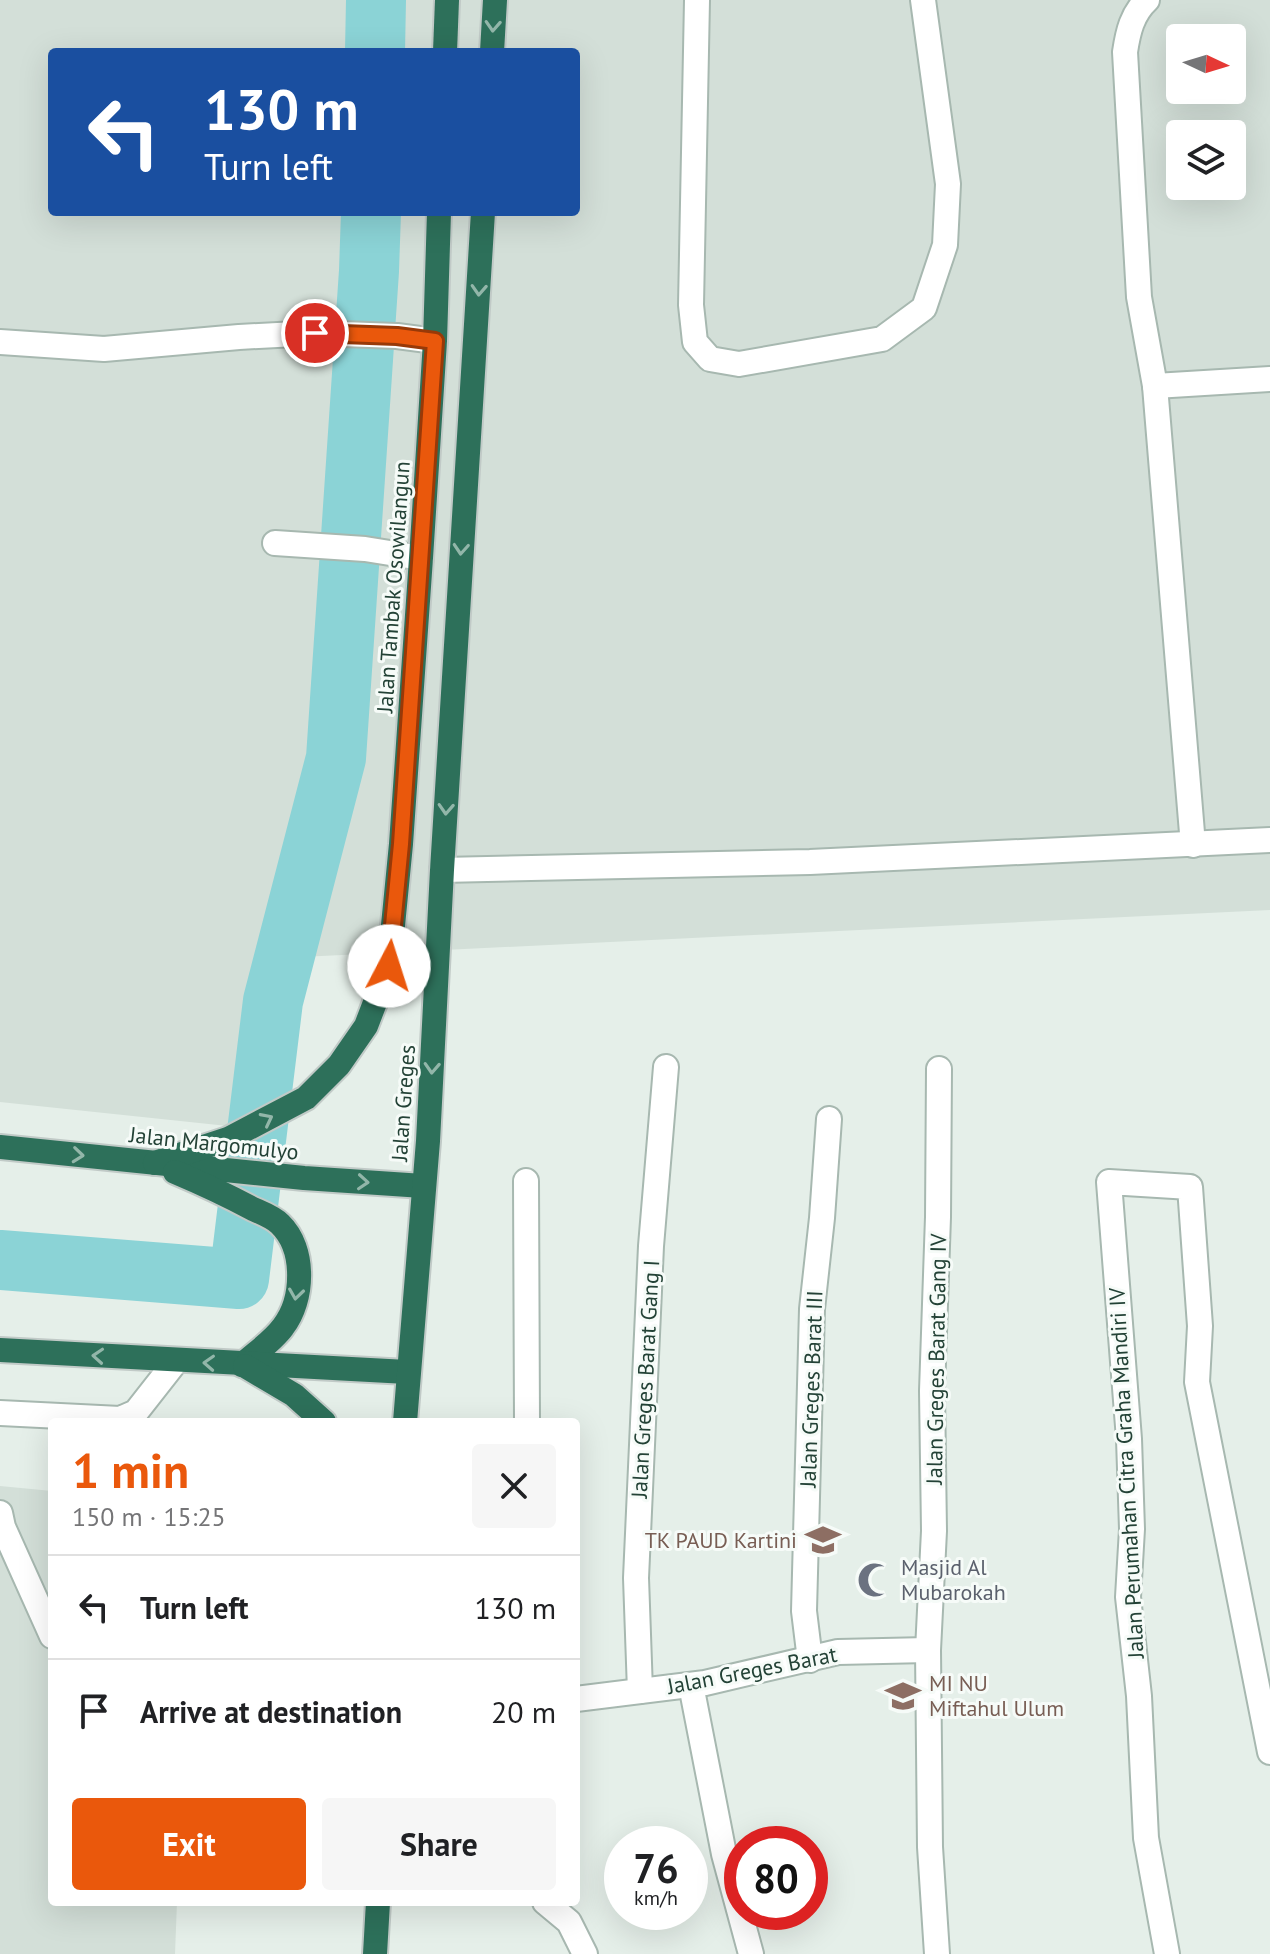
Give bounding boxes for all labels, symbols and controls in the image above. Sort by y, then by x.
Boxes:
one-way arrow [485,20,502,33]
north arrow [1166,24,1246,104]
map controls [1166,24,1246,200]
text: 130 m [204,73,359,145]
icon: left [72,80,176,184]
button: layers [1166,120,1246,200]
text: Turn left [204,143,333,190]
one-way arrow [471,284,488,297]
pin [281,299,349,367]
icon: arrive [293,311,337,355]
street label: Jalan Tambak Osowilangun [370,460,416,715]
one-way arrow [453,543,470,556]
one-way arrow [437,803,454,816]
position arrow [347,924,431,1008]
street label: Jalan Greges [385,1044,421,1163]
one-way arrow [423,1062,440,1075]
one-way arrow [258,1113,273,1128]
street label: Jalan Margomulyo [127,1120,300,1166]
one-way arrow [72,1146,85,1163]
one-way arrow [357,1173,370,1190]
street label: Jalan Greges Barat Gang IV [920,1233,952,1486]
street label: Jalan Greges Barat Gang I [625,1259,665,1500]
street label: Jalan Perumahan Citra Graha Mandiri IV [1102,1286,1150,1660]
one-way arrow [288,1287,305,1301]
street label: Jalan Greges Barat III [794,1290,828,1489]
one-way arrow [91,1348,104,1365]
one-way arrow [202,1355,215,1372]
text: 1 min [72,1439,189,1501]
button: close [472,1444,556,1528]
text: 150 m · 15:25 [72,1500,226,1533]
school or university icon: TK PAUD Kartini [804,1521,842,1559]
place label: TK PAUD Kartini [645,1526,797,1554]
place label: Masjid Al Mubarokah [901,1553,1006,1606]
mosque icon: Masjid Al Mubarokah [856,1561,894,1599]
icon: left [72,1585,116,1629]
text: Turn left [140,1588,248,1627]
text: 130 m [475,1588,556,1627]
street label: Jalan Greges Barat [664,1640,840,1700]
place label: MI NU Miftahul Ulum [929,1669,1064,1722]
school or university icon: MI NU Miftahul Ulum [884,1677,922,1715]
icon: arrive [72,1689,116,1733]
text: Arrive at destination [140,1692,402,1731]
text: 20 m [491,1692,556,1731]
button: Exit [72,1798,306,1890]
button: Share [322,1798,556,1890]
speed limit sign: 80 [724,1826,828,1930]
text: 76 [633,1842,679,1894]
text: km/h [634,1885,678,1911]

